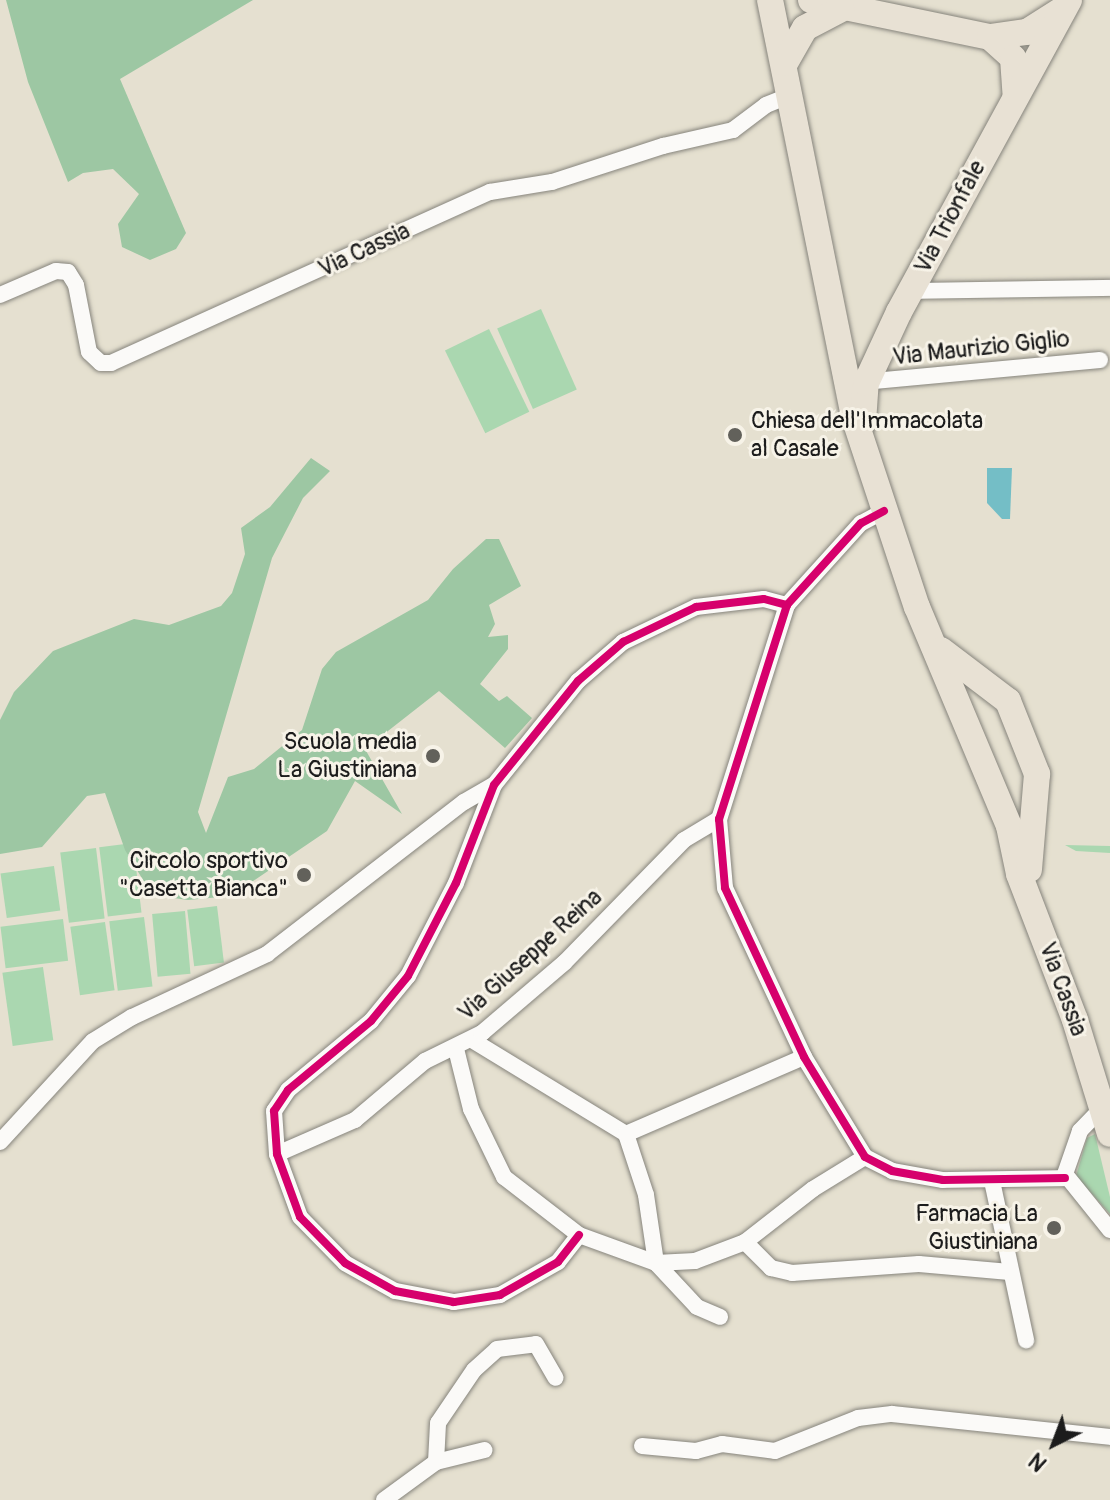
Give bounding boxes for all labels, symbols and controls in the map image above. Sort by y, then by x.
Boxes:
street label: Via Trionfale [908,155,992,279]
street label: Via Cassia [314,216,414,284]
street label: Via Maurizio Giglio [891,324,1071,372]
place label: Chiesa dell'Immacolata al Casale [751,407,983,463]
marker: Chiesa dell'Immacolata al Casale [726,426,744,444]
place label: Scuola media La Giustiniana [277,728,417,784]
marker: Scuola media La Giustiniana [424,747,442,765]
place label: Circolo sportivo "Casetta Bianca" [119,847,288,903]
marker: Circolo sportivo "Casetta Bianca" [295,866,313,884]
street label: Via Giuseppe Reina [452,883,608,1027]
street label: Via Cassia [1033,938,1093,1040]
place label: Farmacia La Giustiniana [915,1200,1038,1256]
marker: Farmacia La Giustiniana [1045,1219,1063,1237]
north arrow [1014,1404,1094,1484]
text: N [1023,1446,1053,1477]

